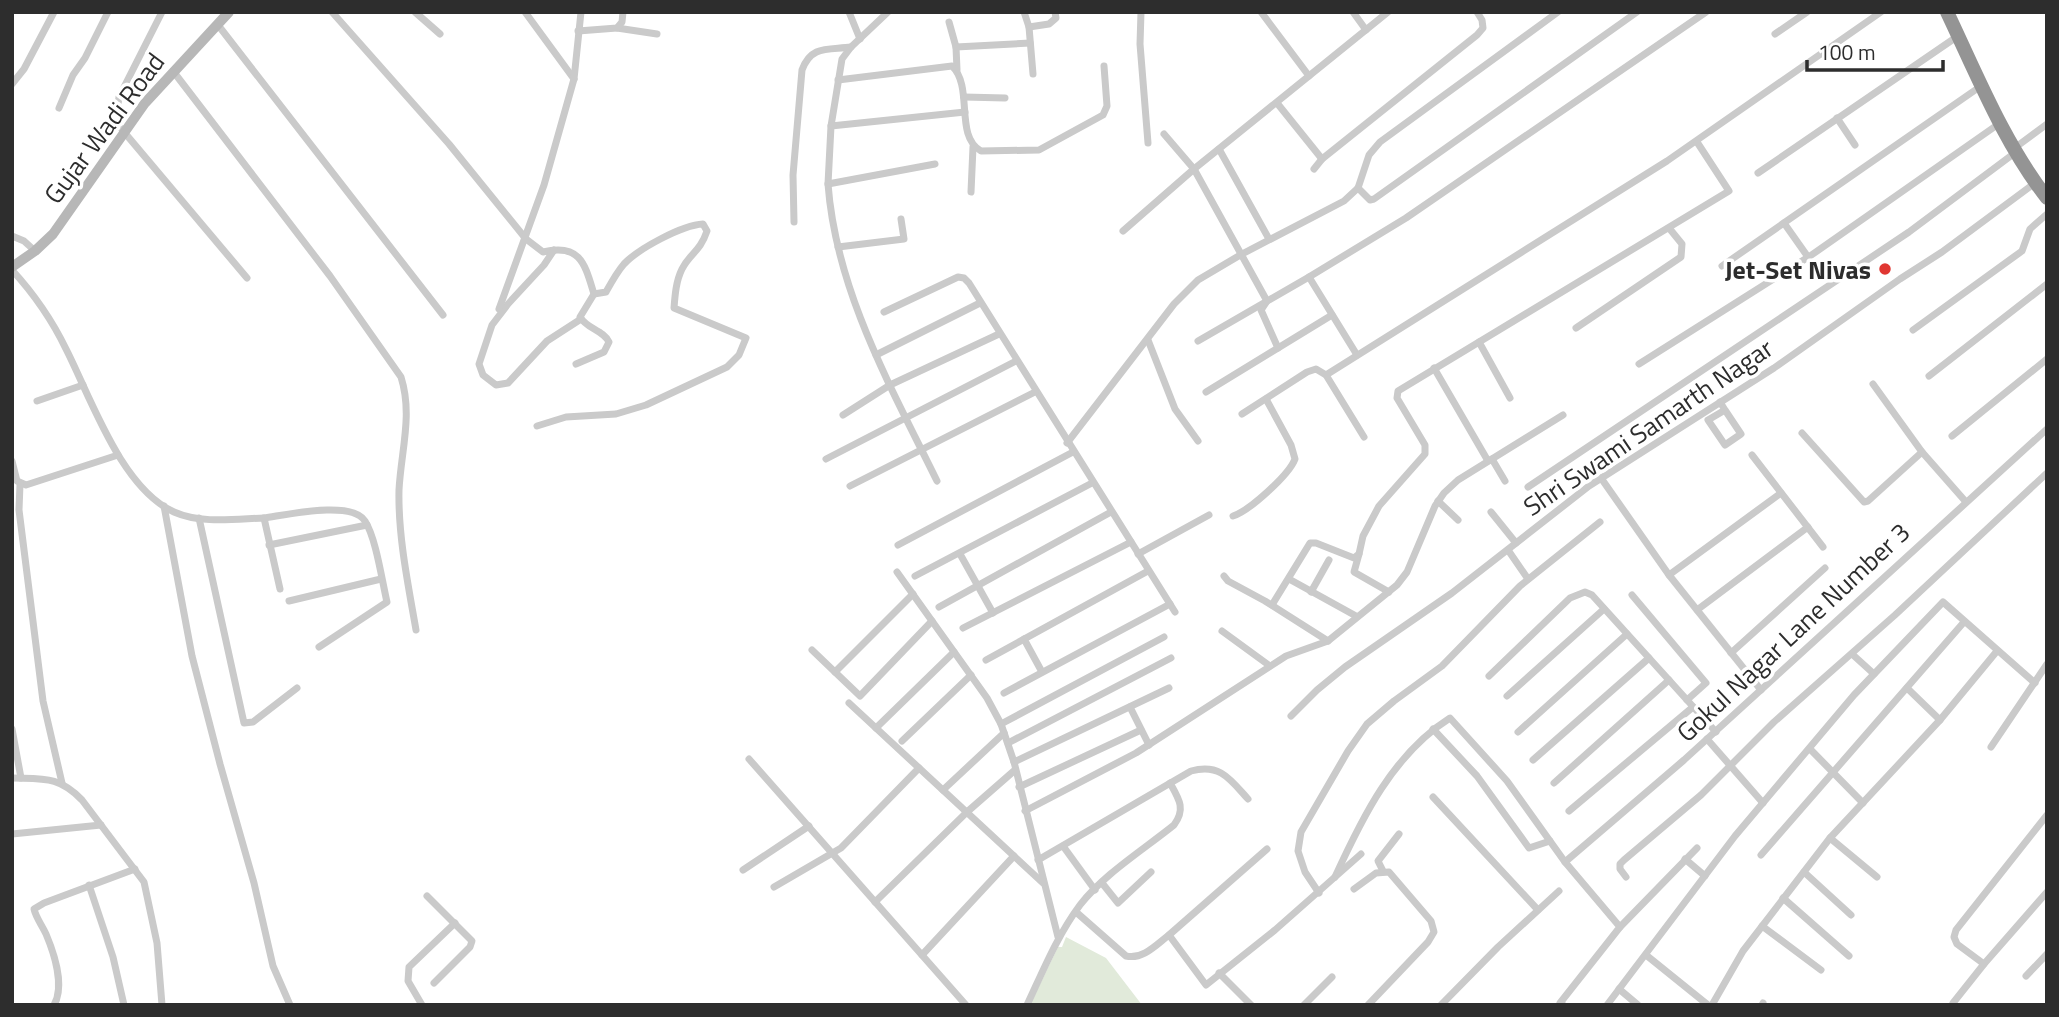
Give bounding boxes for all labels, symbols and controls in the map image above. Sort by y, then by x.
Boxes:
scale bar [1807,28,1944,72]
text: 100 m [1818,36,1875,68]
street label: Gujar Wadi Road [34,44,174,212]
place label: Jet-Set Nivas [1725,250,1871,289]
marker: Jet-Set Nivas [1877,261,1893,277]
street label: Shri Swami Samarth Nagar [1515,329,1781,525]
street label: Gokul Nagar Lane Number 3 [1667,513,1919,751]

